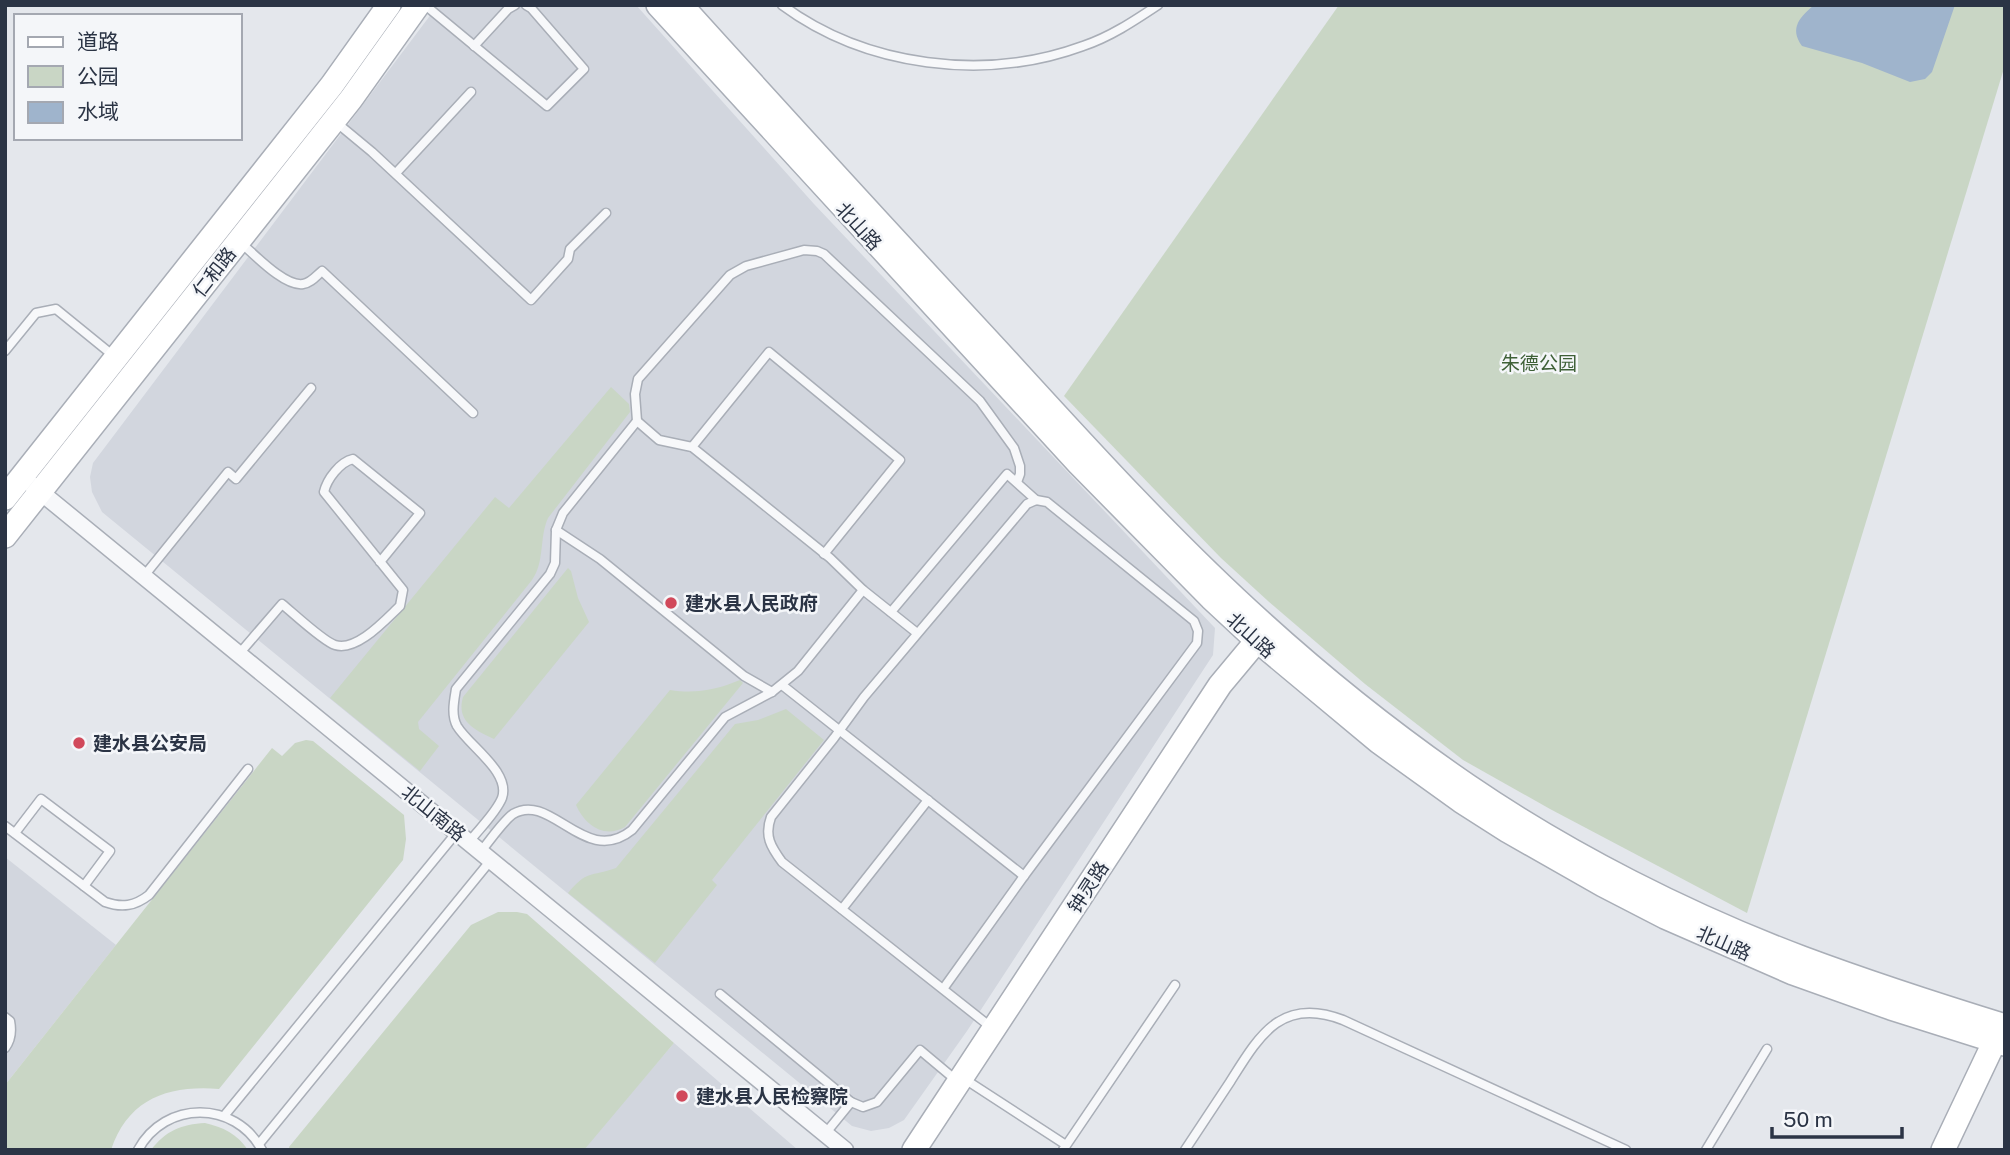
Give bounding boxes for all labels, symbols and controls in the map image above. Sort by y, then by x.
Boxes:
legend [14,14,242,140]
text: 道路 [77,29,119,54]
text: 公园 [77,64,119,89]
text: 水域 [77,99,119,124]
street label: 北山路 [832,198,886,254]
street label: 仁和路 [188,243,240,301]
park label: 朱德公园 [1501,352,1577,374]
place label: 建水县人民政府 [685,592,818,614]
marker: 建水县人民政府 [663,595,679,611]
street label: 北山路 [1222,608,1280,662]
place label: 建水县公安局 [93,732,207,754]
marker: 建水县公安局 [71,735,87,751]
street label: 北山南路 [398,781,470,845]
street label: 钟灵路 [1063,857,1113,917]
street label: 北山路 [1693,921,1755,965]
place label: 建水县人民检察院 [696,1085,848,1107]
marker: 建水县人民检察院 [674,1088,690,1104]
scale bar [1772,1096,1902,1140]
text: 50 m [1783,1107,1833,1132]

